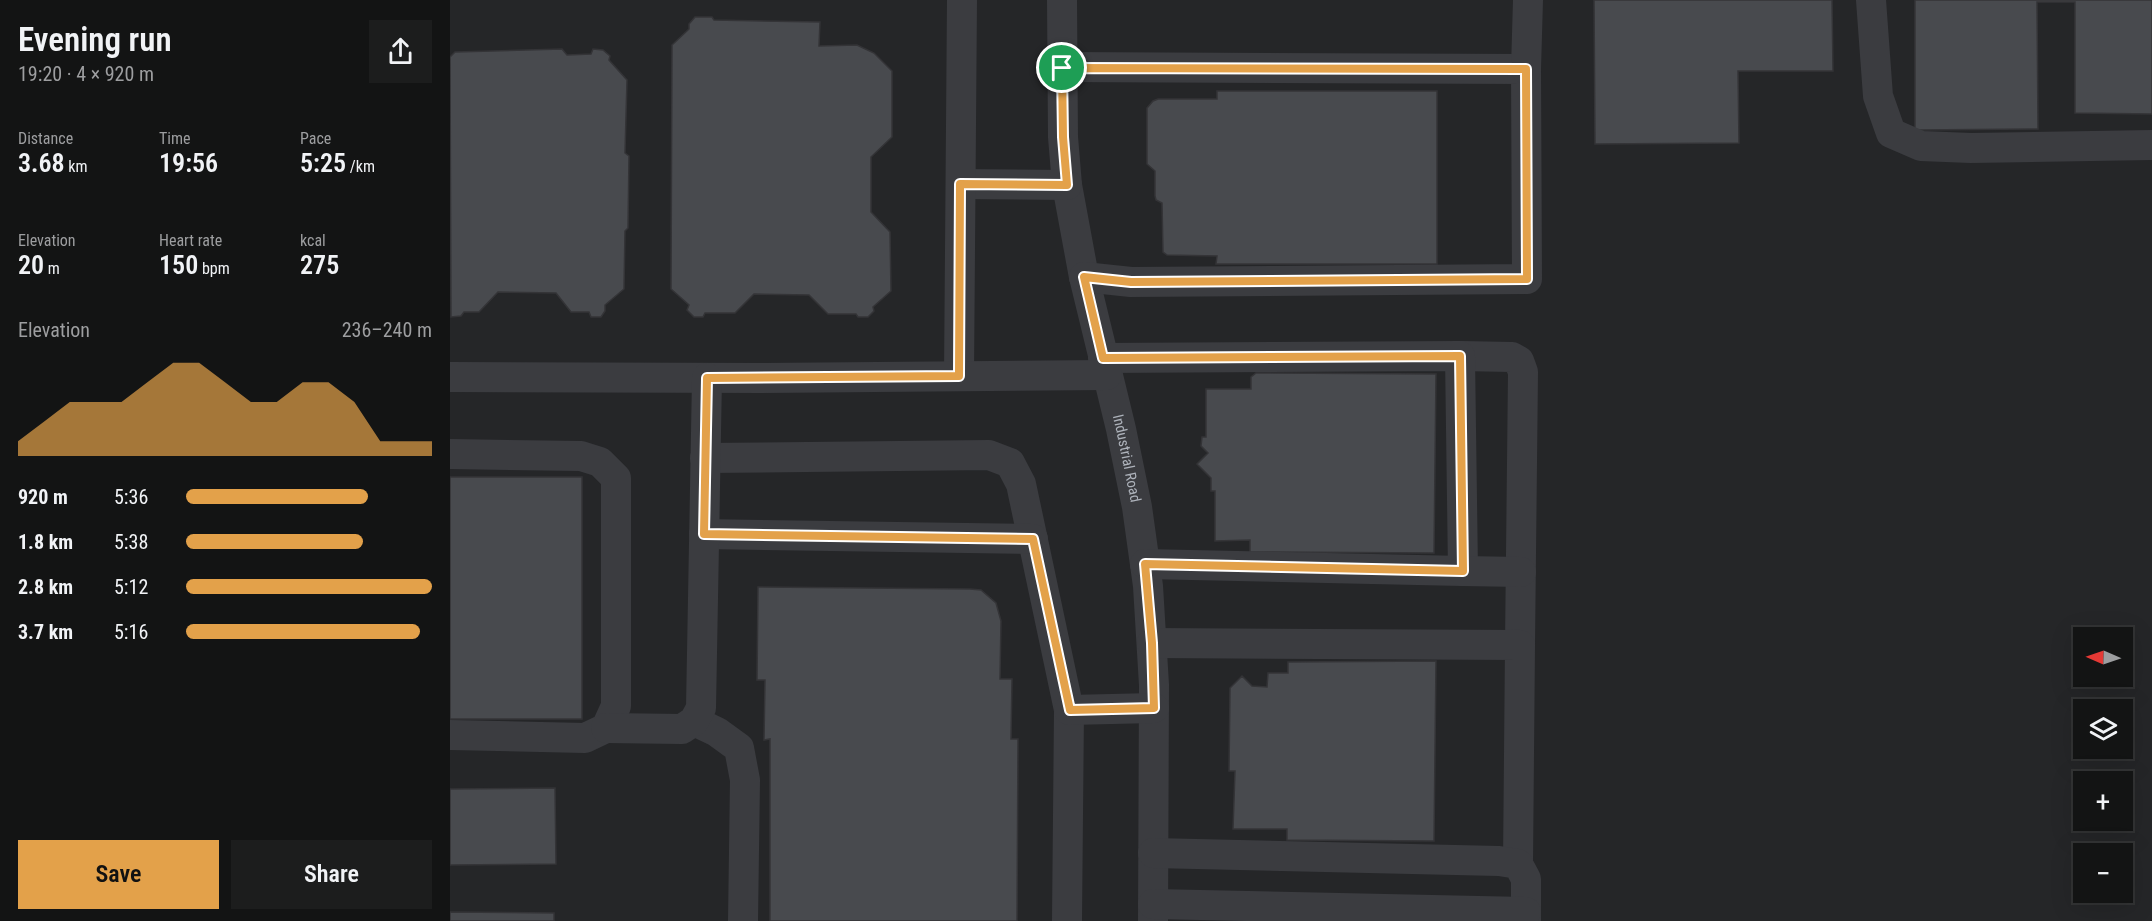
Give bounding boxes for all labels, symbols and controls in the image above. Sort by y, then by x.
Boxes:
text: Evening run [18,20,172,59]
button: share [369,20,432,83]
pin [1036,42,1087,93]
icon: arrive [1045,51,1078,84]
text: 19:20 · 4 × 920 m [18,62,154,86]
text: Distance [18,129,73,148]
text: Time [159,129,191,148]
text: Pace [300,129,331,148]
text: 3.68 [18,148,65,178]
text: 19:56 [159,148,218,178]
text: 5:25 [300,148,346,178]
text: km [65,157,88,176]
text: /km [346,157,375,176]
text: Elevation [18,231,76,250]
text: Heart rate [159,231,222,250]
text: kcal [300,231,326,250]
text: 20 [18,250,44,280]
text: 150 [159,250,198,280]
text: 275 [300,250,339,280]
text: m [44,259,60,278]
text: bpm [198,259,230,278]
text: Elevation [18,318,90,342]
text: 236–240 m [342,318,432,342]
street label: Industrial Road [1109,412,1145,504]
text: 920 m [18,485,68,509]
text: 5:36 [114,485,148,509]
text: 1.8 km [18,530,73,554]
text: 5:38 [114,530,148,554]
text: 2.8 km [18,575,73,599]
text: 5:12 [114,575,148,599]
text: 3.7 km [18,620,73,644]
text: 5:16 [114,620,148,644]
north arrow [2073,627,2133,687]
map controls [2073,627,2133,903]
button: layers [2073,699,2133,759]
button: + [2073,771,2133,831]
button: Save [18,840,219,909]
button: Share [231,840,432,909]
button: − [2073,843,2133,903]

